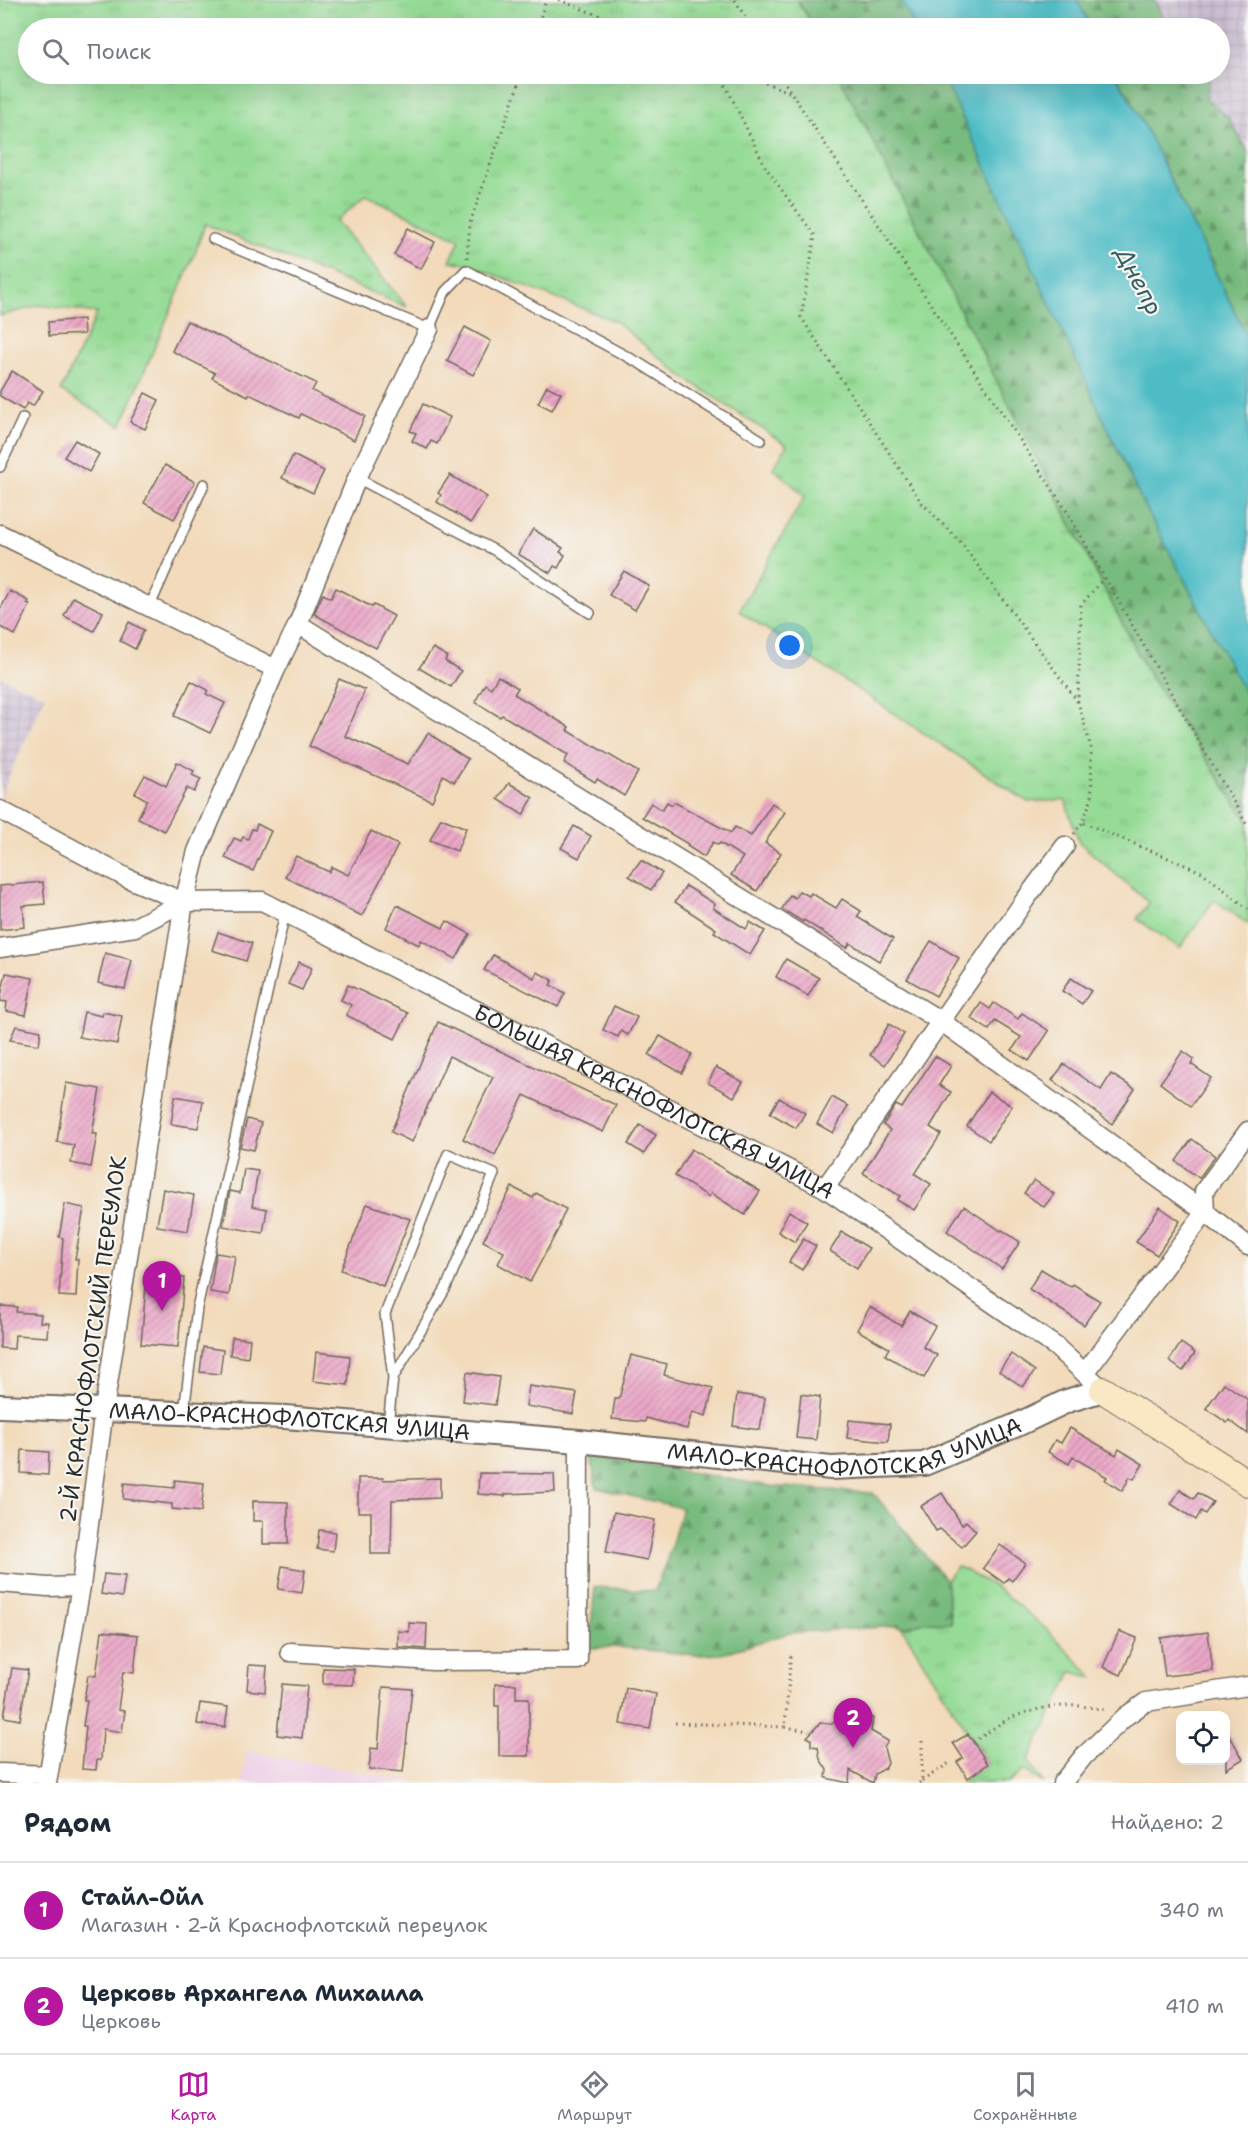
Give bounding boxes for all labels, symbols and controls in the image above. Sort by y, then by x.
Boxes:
search box [18,18,1230,84]
icon: search [39,35,72,68]
text: Поиск [87,37,151,66]
water label: Днепр [1107,239,1170,321]
your location [775,631,804,660]
street label: БОЛЬШАЯ КРАСНОФЛОТСКАЯ УЛИЦА [469,997,841,1205]
street label: 2-Й КРАСНОФЛОТСКИЙ ПЕРЕУЛОК [53,1154,133,1524]
pin: 1 [142,1262,182,1311]
street label: МАЛО-КРАСНОФЛОТСКАЯ УЛИЦА [108,1396,471,1447]
street label: МАЛО-КРАСНОФЛОТСКАЯ УЛИЦА [666,1410,1026,1483]
pin: 2 [834,1698,872,1748]
map controls [1176,1711,1230,1765]
button: locate [1176,1711,1230,1765]
text: Рядом [24,1805,111,1840]
text: Найдено: 2 [1111,1809,1224,1835]
text: Стайл-Ойл [81,1883,204,1912]
text: 1 [39,1897,48,1923]
text: 340 m [1159,1897,1224,1923]
text: Магазин · 2-й Краснофлотский переулок [81,1912,488,1938]
text: Церковь Архангела Михаила [81,1979,424,2008]
text: 2 [37,1993,51,2019]
text: 410 m [1165,1993,1224,2019]
text: Церковь [81,2008,161,2034]
tab: Карта [171,2068,216,2125]
tab: Маршрут [557,2068,632,2125]
tab: Сохранённые [973,2068,1077,2125]

